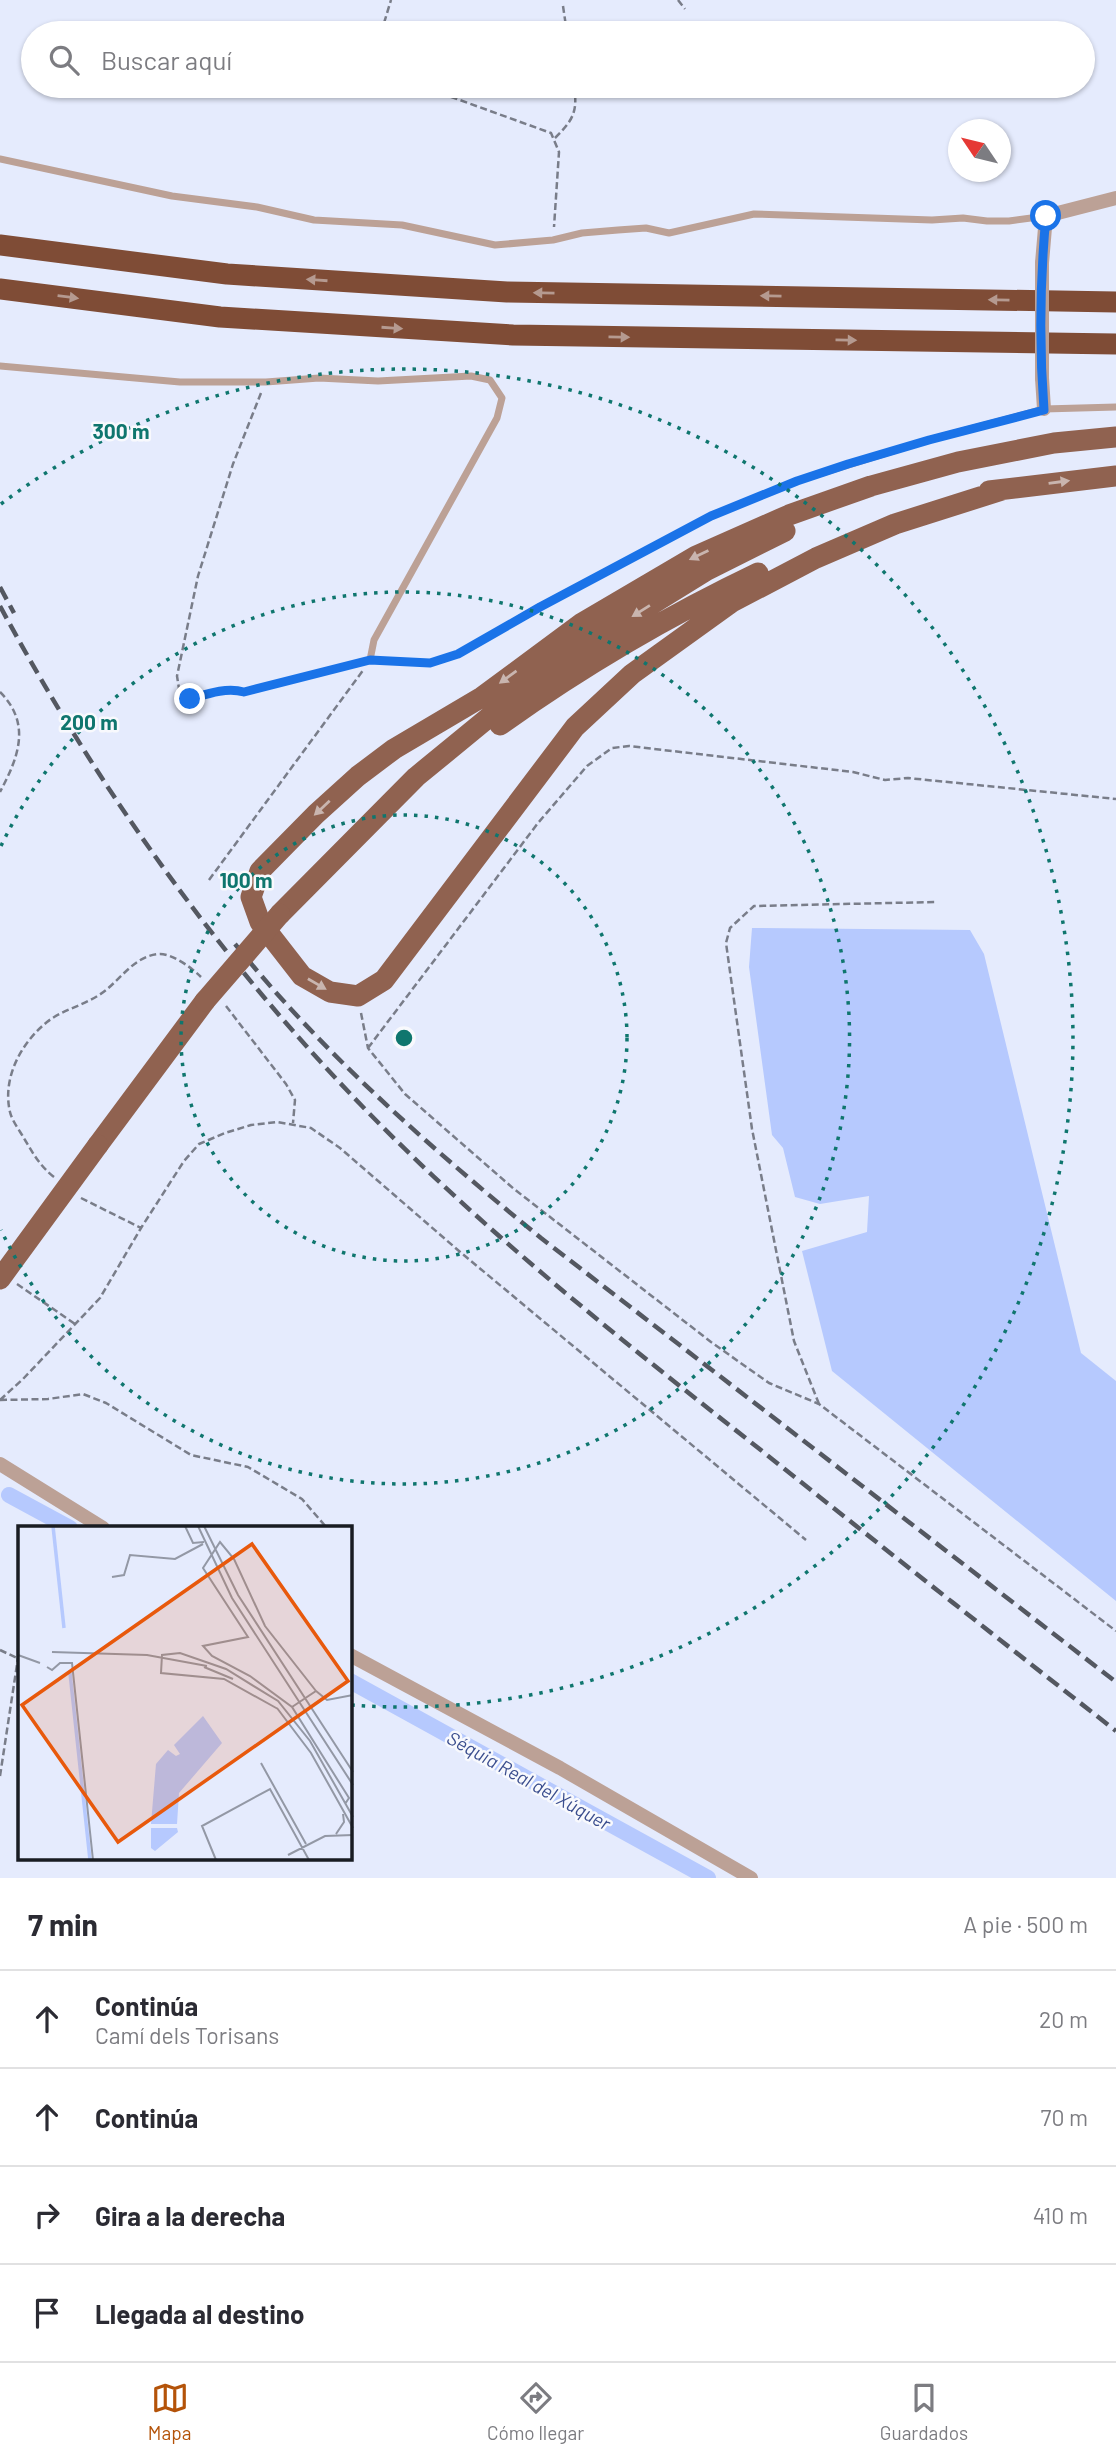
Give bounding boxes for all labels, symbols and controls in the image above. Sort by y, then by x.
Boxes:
search box [21,21,1095,98]
icon: search [45,41,83,79]
text: Buscar aquí [101,44,232,75]
north arrow [948,119,1011,182]
route start [1030,200,1061,231]
one-way arrow [306,274,328,285]
one-way arrow [533,287,555,299]
one-way arrow [760,291,782,302]
one-way arrow [57,292,79,303]
one-way arrow [988,294,1010,306]
one-way arrow [381,322,403,333]
one-way arrow [608,331,630,343]
one-way arrow [836,334,858,346]
text: 300 m [92,418,150,443]
one-way arrow [1048,476,1070,487]
one-way arrow [689,550,709,561]
one-way arrow [631,604,650,617]
one-way arrow [499,670,517,684]
route end [174,683,205,714]
text: 200 m [60,709,118,734]
one-way arrow [314,800,331,816]
text: 100 m [219,867,273,892]
one-way arrow [307,978,327,990]
centre of rings [392,1026,416,1050]
inset map [18,1526,352,1860]
water label: Séquia Real del Xúquer [443,1726,616,1835]
text: 7 min [28,1906,98,1942]
text: A pie · 500 m [963,1910,1088,1938]
text: Continúa [95,1990,198,2021]
icon: ahead [28,2000,66,2038]
text: 20 m [1039,2005,1088,2033]
text: Camí dels Torisans [95,2021,279,2049]
icon: ahead [28,2098,66,2136]
text: Continúa [95,2102,198,2133]
text: 70 m [1041,2103,1088,2131]
icon: right [28,2196,66,2234]
text: Gira a la derecha [95,2200,285,2231]
text: 410 m [1033,2201,1088,2229]
icon: arrive [28,2294,66,2332]
text: Llegada al destino [95,2298,304,2329]
tab: Mapa [148,2379,191,2444]
tab: Cómo llegar [487,2379,584,2444]
tab: Guardados [880,2379,968,2444]

